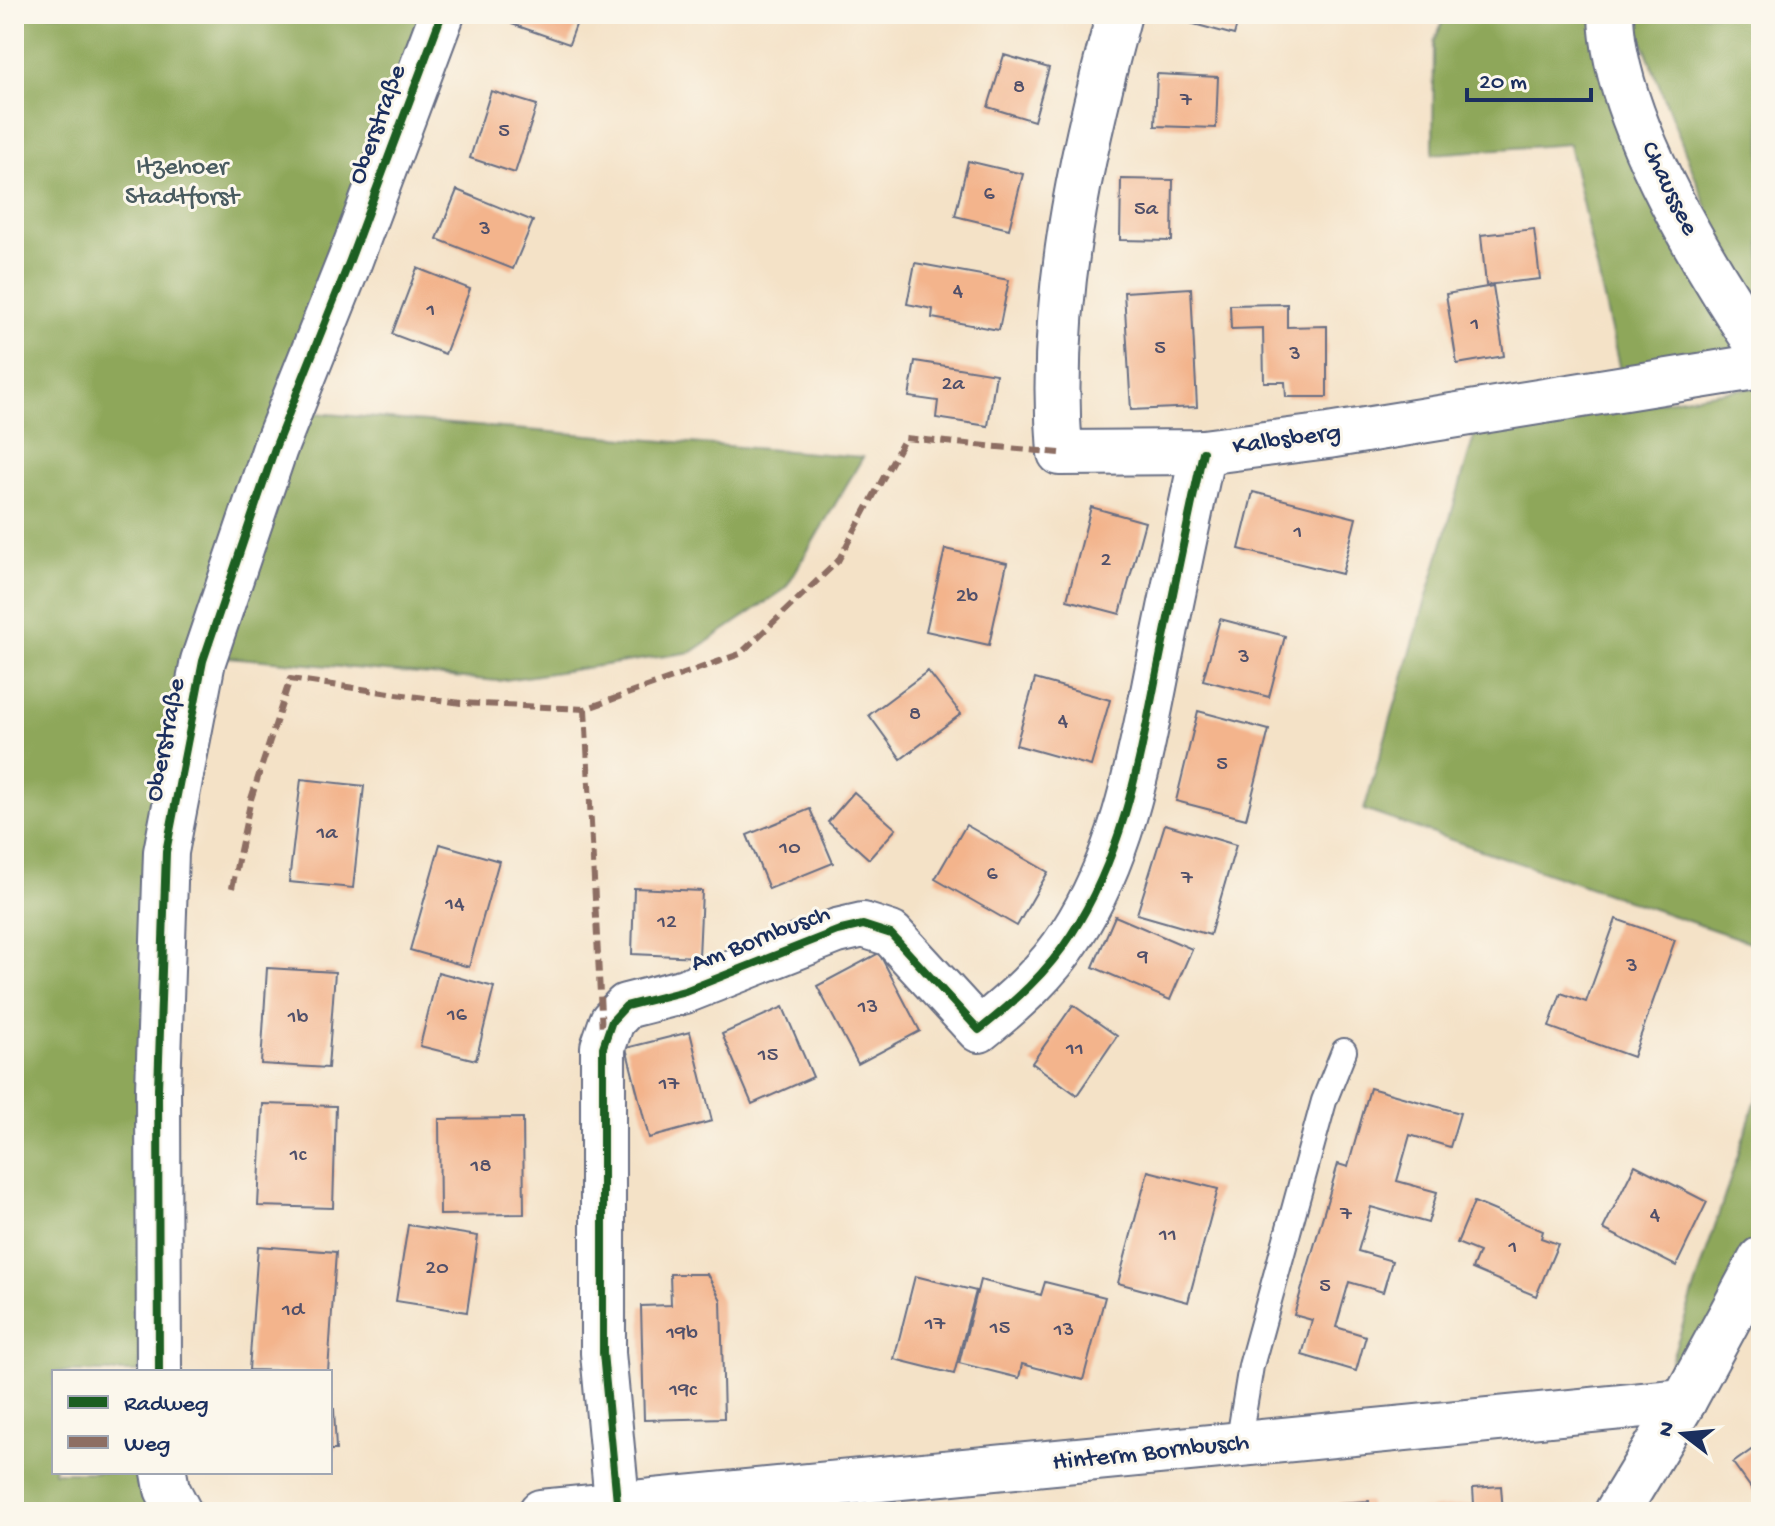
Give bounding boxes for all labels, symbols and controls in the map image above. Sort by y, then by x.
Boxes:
scale bar [1467,52,1591,102]
street label: Oberstraße [343,60,415,189]
text: 20 m [1479,69,1527,98]
house number: 8 [1013,75,1025,101]
house number: 7 [1179,88,1192,114]
house number: 5 [498,119,510,145]
street label: Chaussee [1632,137,1704,242]
park label: Itzehoer Stadtforst [125,153,241,214]
house number: 6 [983,182,995,208]
house number: 5a [1134,197,1159,223]
house number: 3 [478,217,491,243]
house number: 4 [953,279,964,305]
house number: 1 [426,298,435,324]
house number: 1 [1470,312,1479,338]
house number: 5 [1154,336,1166,362]
house number: 3 [1288,342,1301,368]
house number: 2a [942,372,965,398]
street label: Kalbsberg [1231,418,1343,464]
house number: 1 [1293,520,1302,546]
house number: 2 [1101,548,1112,574]
house number: 2b [956,584,979,610]
house number: 3 [1237,645,1250,671]
street label: Oberstraße [140,675,194,804]
house number: 8 [909,702,921,728]
house number: 4 [1058,709,1069,735]
house number: 5 [1216,752,1228,778]
house number: 1a [315,821,338,847]
house number: 10 [778,836,801,862]
house number: 6 [986,862,998,888]
house number: 7 [1180,866,1193,892]
house number: 14 [444,892,465,918]
street label: Am Bornbusch [687,899,835,981]
house number: 12 [656,910,677,936]
house number: 9 [1136,945,1149,971]
house number: 3 [1625,954,1638,980]
house number: 13 [857,995,878,1021]
house number: 16 [446,1003,468,1029]
house number: 1b [287,1005,309,1031]
house number: 11 [1065,1037,1084,1063]
house number: 15 [757,1043,778,1069]
house number: 17 [658,1072,680,1098]
house number: 1c [289,1143,308,1169]
house number: 18 [470,1154,491,1180]
house number: 7 [1339,1202,1352,1228]
house number: 4 [1650,1203,1661,1229]
house number: 11 [1158,1223,1177,1249]
house number: 1 [1508,1235,1517,1261]
house number: 20 [425,1256,449,1282]
house number: 5 [1319,1274,1331,1300]
house number: 1d [281,1298,306,1324]
house number: 17 [924,1312,946,1338]
house number: 15 [989,1316,1010,1342]
house number: 13 [1053,1318,1074,1344]
house number: 19b [665,1321,698,1347]
legend [52,1370,332,1474]
house number: 19c [668,1378,698,1404]
text: Radweg [124,1391,209,1420]
north arrow [1643,1394,1723,1474]
text: N [1653,1419,1682,1440]
street label: Hinterm Bornbusch [1051,1428,1251,1480]
text: Weg [124,1431,170,1460]

